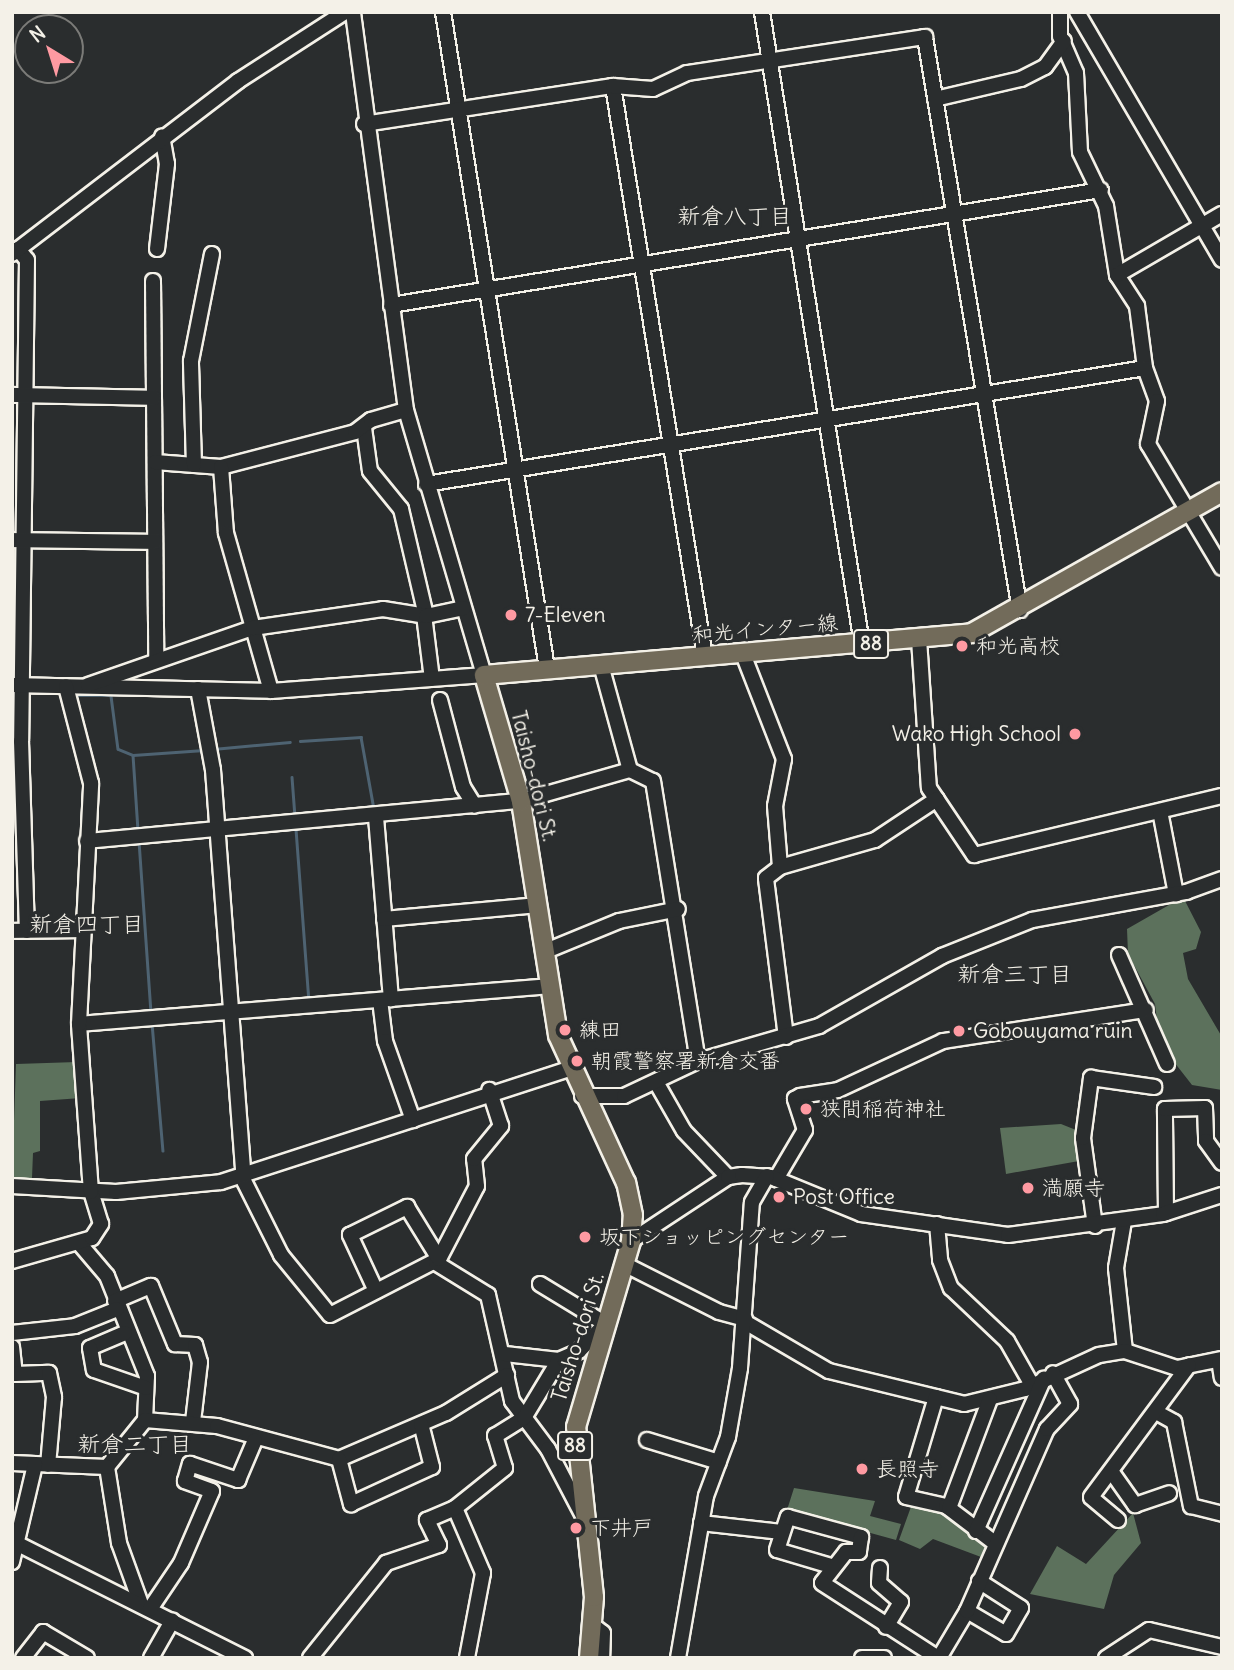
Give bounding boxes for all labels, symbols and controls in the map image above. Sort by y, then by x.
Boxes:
north arrow [14,14,84,84]
text: N [25,21,50,48]
district label: 新倉八丁目 [678,202,792,230]
place label: 7-Eleven [525,602,606,628]
marker: 7-Eleven [503,607,519,623]
street label: 和光インター線 [691,610,839,648]
road number: 88 [852,628,890,660]
place label: 和光高校 [976,633,1060,659]
marker: 和光高校 [954,638,970,654]
street label: Taisho-dori St. [506,708,562,844]
place label: Wako High School [892,721,1061,747]
marker: Wako High School [1067,726,1083,742]
district label: 新倉四丁目 [30,910,144,938]
district label: 新倉三丁目 [958,960,1072,988]
place label: 練田 [579,1017,621,1043]
place label: Gobouyama ruin [973,1018,1133,1044]
marker: 練田 [557,1022,573,1038]
marker: Gobouyama ruin [951,1023,967,1039]
place label: 朝霞警察署新倉交番 [591,1048,780,1074]
marker: 朝霞警察署新倉交番 [569,1053,585,1069]
place label: 狭間稲荷神社 [820,1096,946,1122]
marker: 狭間稲荷神社 [798,1101,814,1117]
place label: 満願寺 [1042,1175,1105,1201]
marker: 満願寺 [1020,1180,1036,1196]
place label: Post Office [793,1184,895,1210]
marker: Post Office [771,1189,787,1205]
place label: 坂下ショッピングセンター [599,1224,851,1250]
marker: 坂下ショッピングセンター [577,1229,593,1245]
street label: Taisho-dori St. [546,1269,610,1405]
district label: 新倉二丁目 [78,1430,192,1458]
road number: 88 [556,1430,594,1462]
place label: 長照寺 [876,1456,939,1482]
marker: 長照寺 [854,1461,870,1477]
place label: 下井戸 [590,1515,653,1541]
marker: 下井戸 [568,1520,584,1536]

